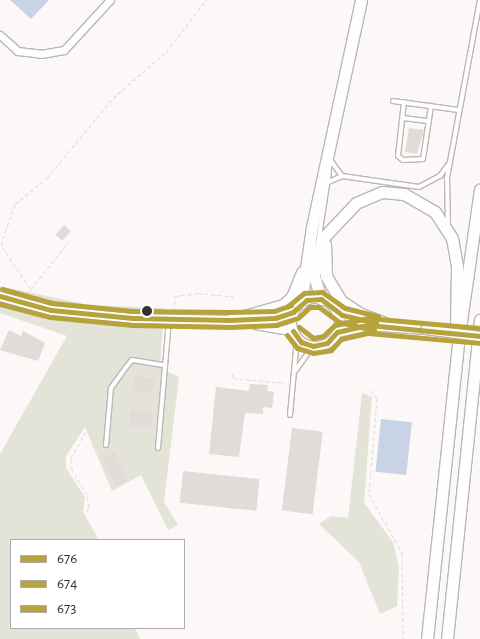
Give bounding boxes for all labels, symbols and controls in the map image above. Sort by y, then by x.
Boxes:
unlabelled marker [142,306,152,316]
legend [10,539,185,629]
text: 676 [57,551,77,566]
text: 674 [57,576,78,591]
text: 673 [57,601,77,616]

